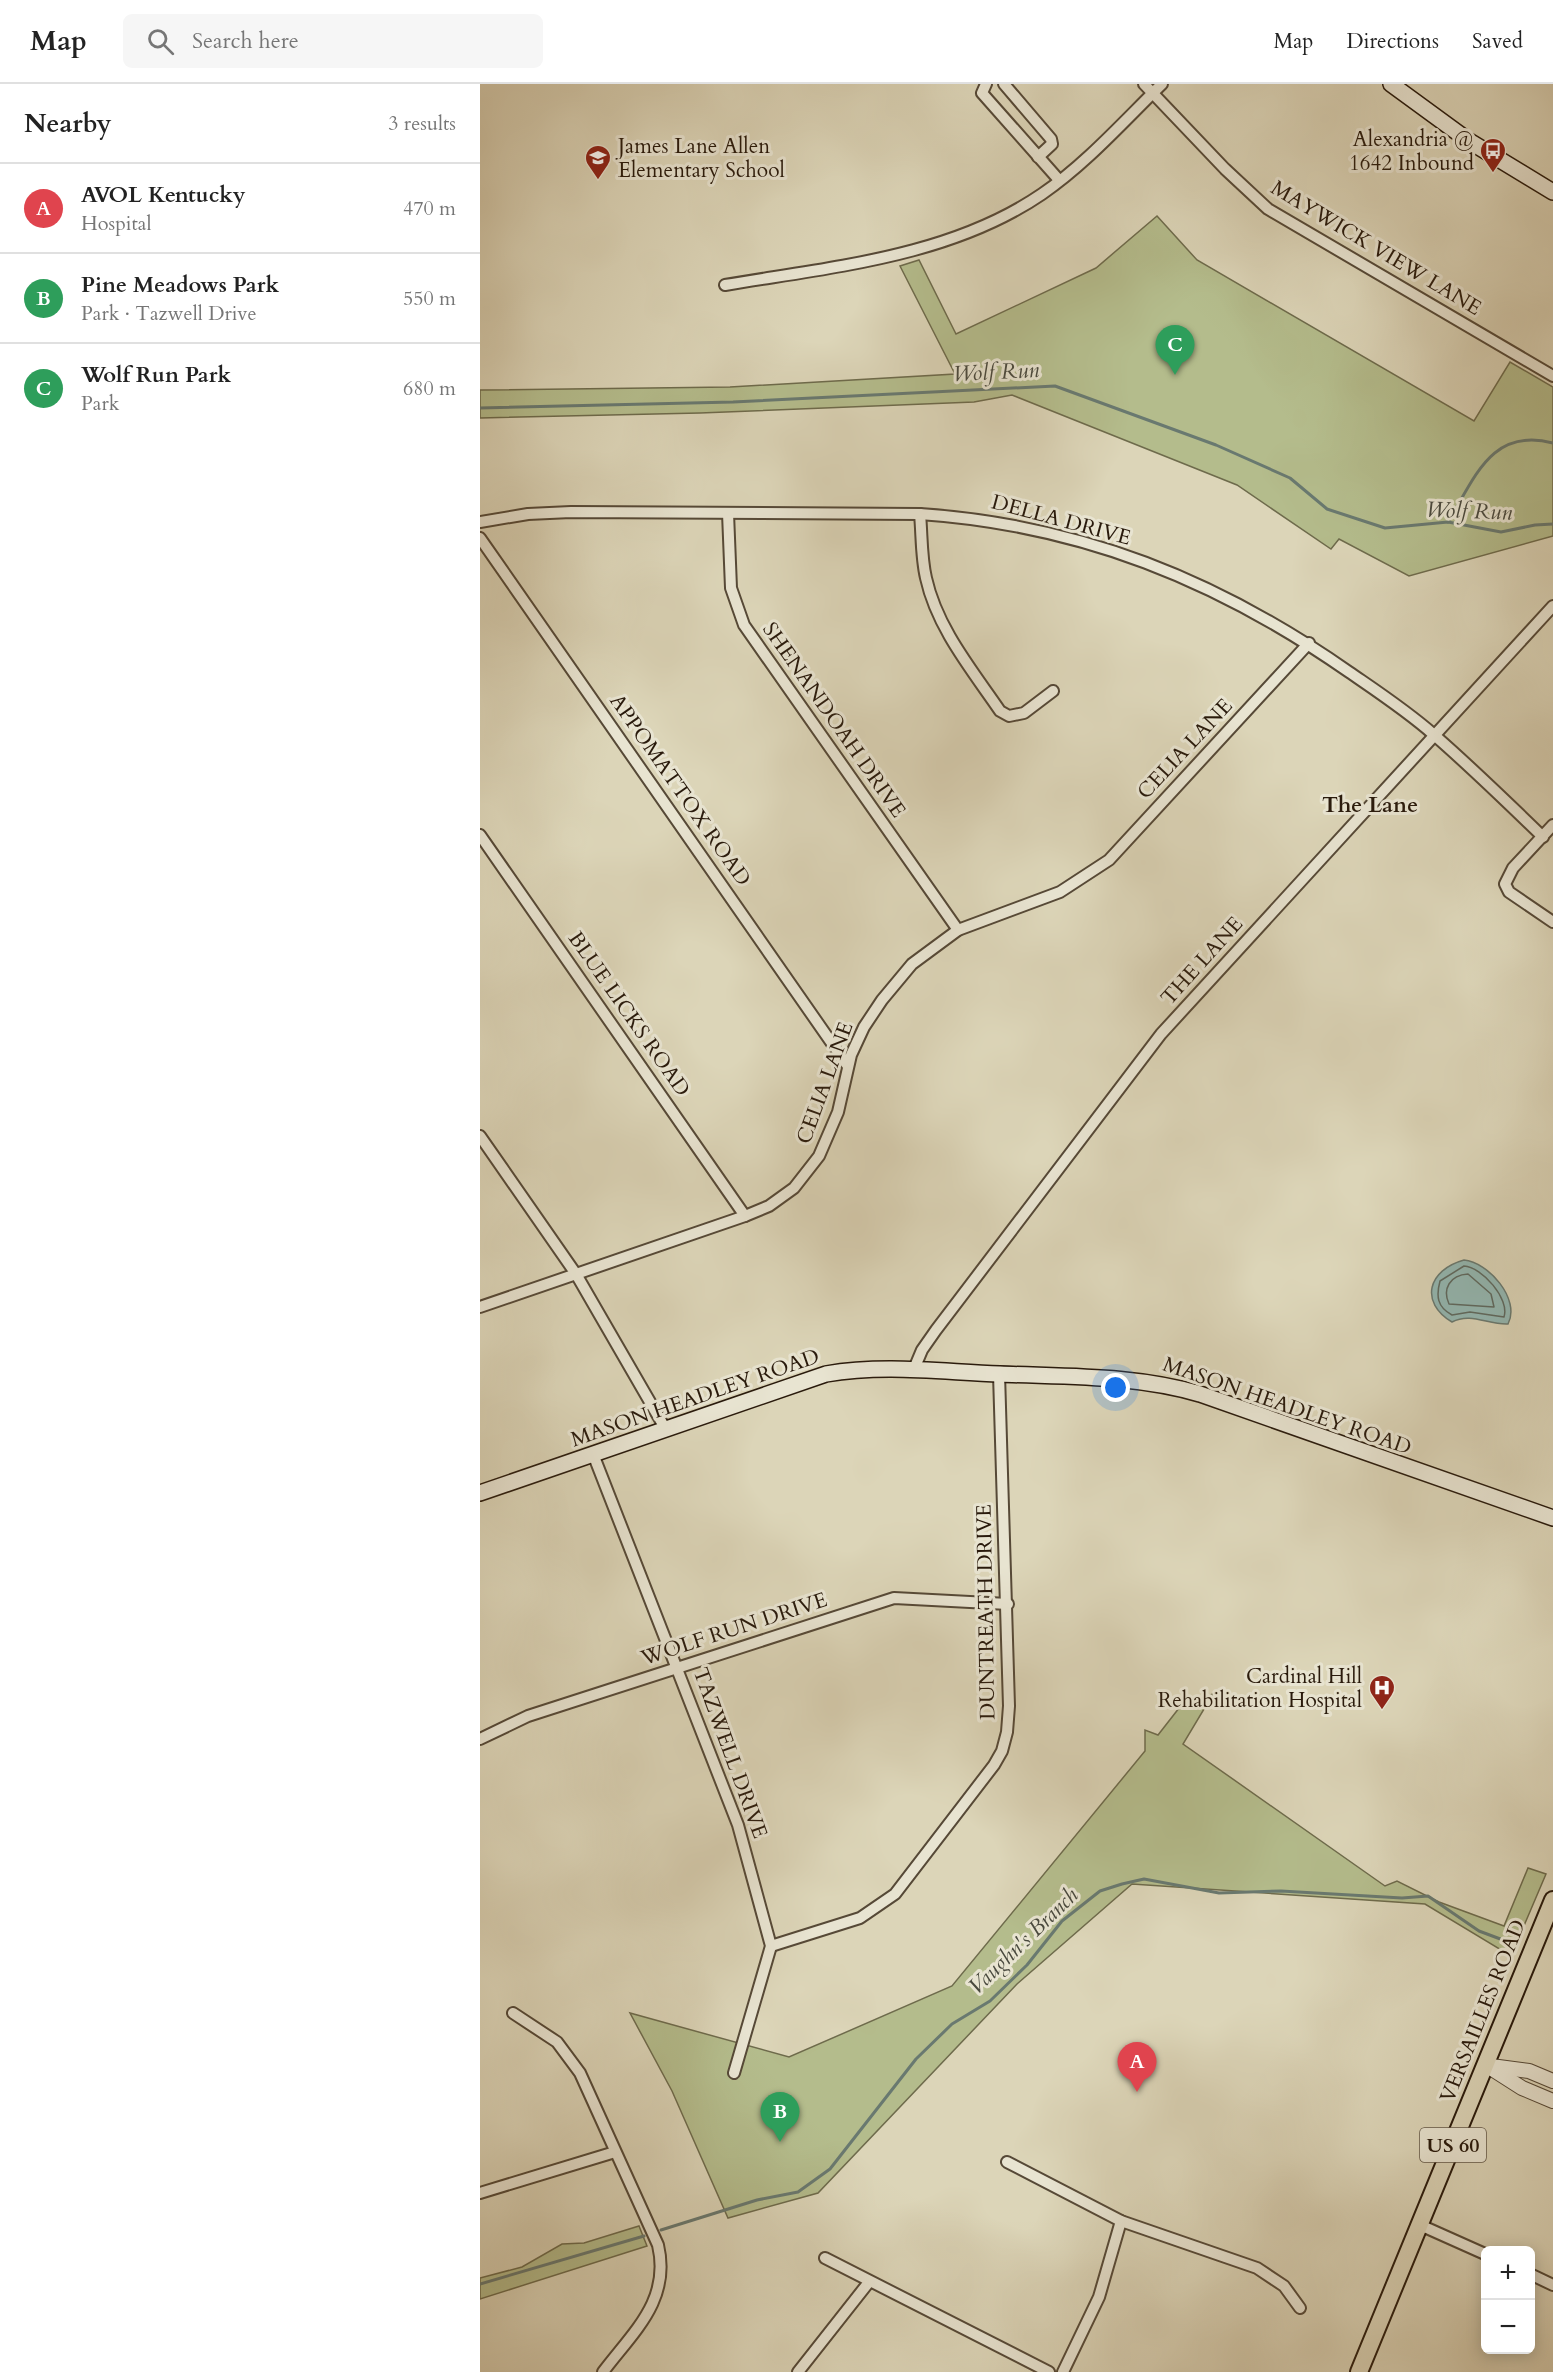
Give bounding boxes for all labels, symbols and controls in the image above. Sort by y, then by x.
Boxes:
search box [123,14,543,68]
text: Map [30,22,87,60]
icon: search [144,25,177,58]
text: Search here [192,26,299,56]
text: Map [1273,27,1313,56]
text: Directions [1346,27,1439,56]
text: Saved [1472,27,1523,56]
text: Nearby [24,106,112,141]
text: 3 results [388,110,456,137]
place label: Alexandria @ 1642 Inbound [1349,125,1474,178]
place label: James Lane Allen Elementary School [615,132,785,185]
bus stop icon: Alexandria @ 1642 Inbound [1478,136,1508,174]
school or university icon: James Lane Allen Elementary School [583,143,613,181]
street label: MAYWICK VIEW LANE [1265,174,1487,323]
text: AVOL Kentucky [81,180,246,210]
text: A [36,195,51,222]
text: 470 m [403,195,456,222]
text: Hospital [81,210,152,237]
text: Pine Meadows Park [81,270,279,300]
text: B [36,285,51,312]
text: 550 m [403,285,456,312]
text: Park · Tazwell Drive [81,300,257,327]
pin: C [1156,326,1194,375]
water label: Wolf Run [952,355,1040,389]
text: Wolf Run Park [81,360,231,390]
text: C [36,375,51,402]
text: 680 m [403,375,456,402]
text: Park [81,390,119,417]
street label: DELLA DRIVE [988,487,1134,553]
water label: Wolf Run [1425,495,1513,528]
street label: SHENANDOAH DRIVE [755,617,913,824]
street label: APPOMATTOX ROAD [603,688,757,892]
street label: CELIA LANE [1131,692,1239,806]
district label: The Lane [1322,790,1418,820]
street label: THE LANE [1154,910,1250,1012]
street label: BLUE LICKS ROAD [561,926,697,1102]
street label: CELIA LANE [789,1018,861,1148]
street label: MASON HEADLEY ROAD [567,1342,823,1454]
street label: MASON HEADLEY ROAD [1159,1350,1415,1462]
your location [1101,1373,1130,1402]
street label: DUNTREATH DRIVE [970,1504,1002,1720]
street label: WOLF RUN DRIVE [636,1585,831,1673]
place label: Cardinal Hill Rehabilitation Hospital [1158,1662,1362,1715]
street label: TAZWELL DRIVE [686,1664,774,1842]
hospital icon: Cardinal Hill Rehabilitation Hospital [1367,1673,1397,1711]
water label: Vaughn's Branch [961,1880,1085,2001]
street label: VERSAILLES ROAD [1433,1915,1533,2107]
pin: A [1118,2042,1156,2092]
pin: B [760,2092,800,2142]
road number: US 60 [1420,2128,1486,2162]
map controls [1481,2246,1535,2354]
button: + [1481,2246,1535,2300]
button: − [1481,2300,1535,2354]

